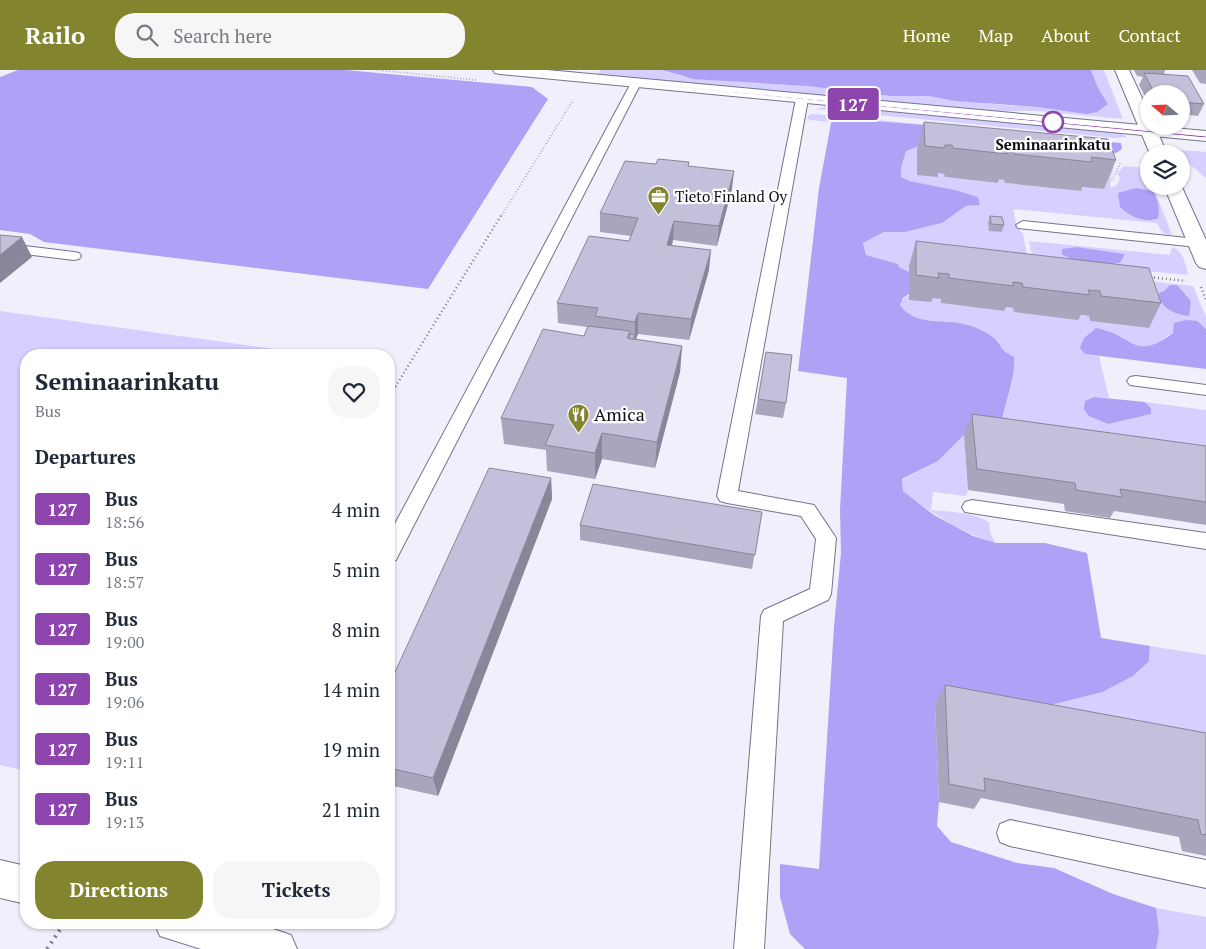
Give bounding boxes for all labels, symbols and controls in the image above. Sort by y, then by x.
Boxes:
search box [115,13,465,58]
text: Railo [25,19,85,51]
icon: search [133,21,161,49]
text: Search here [173,23,272,48]
text: Home [903,23,950,47]
text: Map [978,23,1013,47]
text: About [1041,23,1090,47]
text: Contact [1118,23,1181,47]
north arrow [1140,85,1190,135]
map controls [1140,85,1190,195]
line badge: 127 [824,88,882,120]
text: 127 [838,92,868,116]
marker: Seminaarinkatu [1042,111,1064,133]
place label: Seminaarinkatu [995,134,1111,154]
button: layers [1140,145,1190,195]
office icon: Tieto Finland Oy [647,184,671,215]
place label: Tieto Finland Oy [675,186,788,206]
text: Seminaarinkatu [35,365,219,397]
button: heart [328,366,380,418]
text: Bus [35,400,61,422]
restaurant icon: Amica [566,402,590,433]
place label: Amica [594,402,645,426]
text: Departures [35,444,136,469]
text: Bus [105,486,138,511]
text: 127 [47,497,78,521]
text: 4 min [332,497,380,522]
text: 18:56 [105,511,144,533]
text: Bus [105,546,138,571]
text: 127 [47,557,78,581]
text: 5 min [332,557,380,582]
text: 18:57 [105,571,144,593]
text: Bus [105,606,138,631]
text: 127 [47,617,78,641]
text: 8 min [332,617,380,642]
text: 19:00 [105,631,144,653]
text: Bus [105,666,138,691]
text: 127 [47,677,78,701]
text: 14 min [322,677,380,702]
text: 19:06 [105,691,144,713]
text: Bus [105,726,138,751]
text: 127 [47,737,78,761]
text: 19 min [322,737,380,762]
text: 19:11 [105,751,144,773]
text: Bus [105,786,138,811]
text: 127 [47,797,78,821]
text: 21 min [322,797,380,822]
text: 19:13 [105,811,144,833]
button: Directions [35,861,203,919]
button: Tickets [213,861,380,919]

